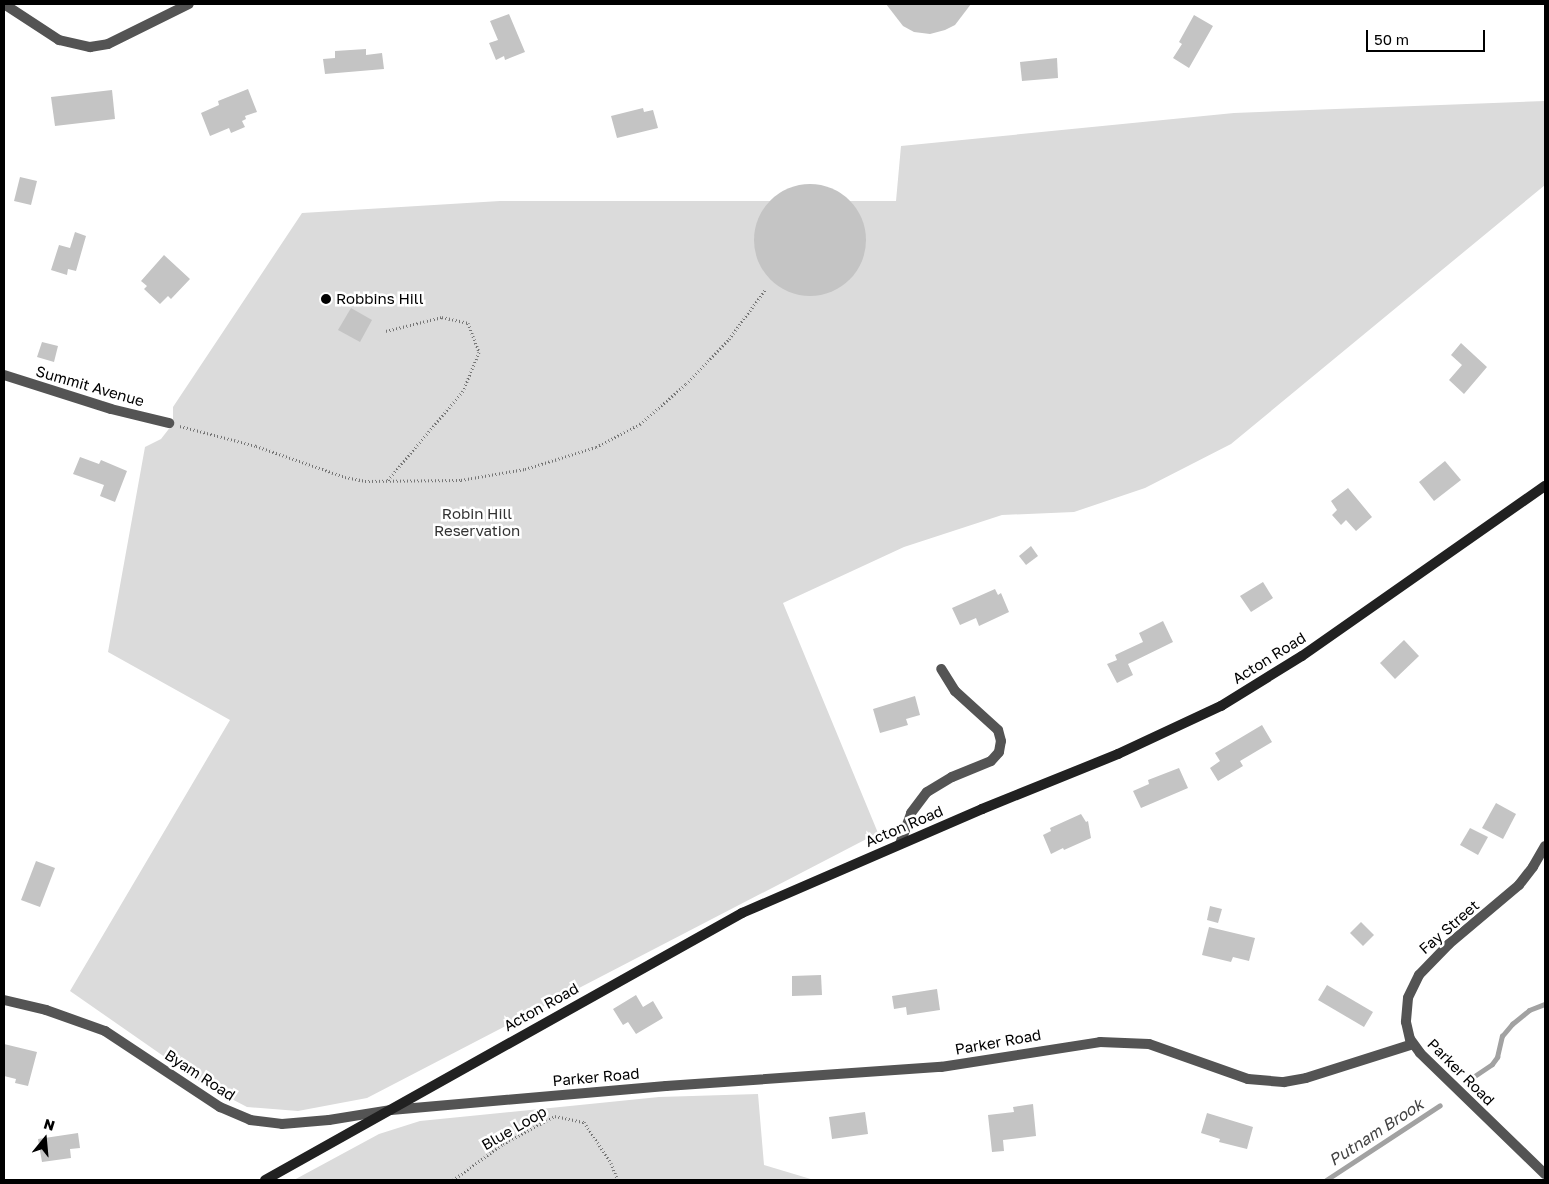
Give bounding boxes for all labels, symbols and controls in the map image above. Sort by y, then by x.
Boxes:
scale bar [1369,20,1488,52]
text: 50 m [1374,30,1409,48]
place label: Robbins Hill [336,290,423,308]
marker: Robbins Hill [320,293,332,305]
street label: Summit Avenue [34,362,146,410]
park label: Robin Hill Reservation [434,504,520,539]
street label: Acton Road [1229,628,1309,688]
street label: Acton Road [862,802,946,850]
street label: Fay Street [1415,896,1483,958]
street label: Acton Road [500,979,582,1035]
street label: Parker Road [953,1026,1043,1058]
street label: Parker Road [1424,1035,1498,1109]
street label: Byam Road [162,1046,238,1104]
street label: Parker Road [552,1064,640,1090]
water label: Putnam Brook [1325,1094,1427,1170]
street label: Blue Loop [478,1102,550,1154]
north arrow [20,1114,70,1164]
text: N [42,1114,57,1134]

